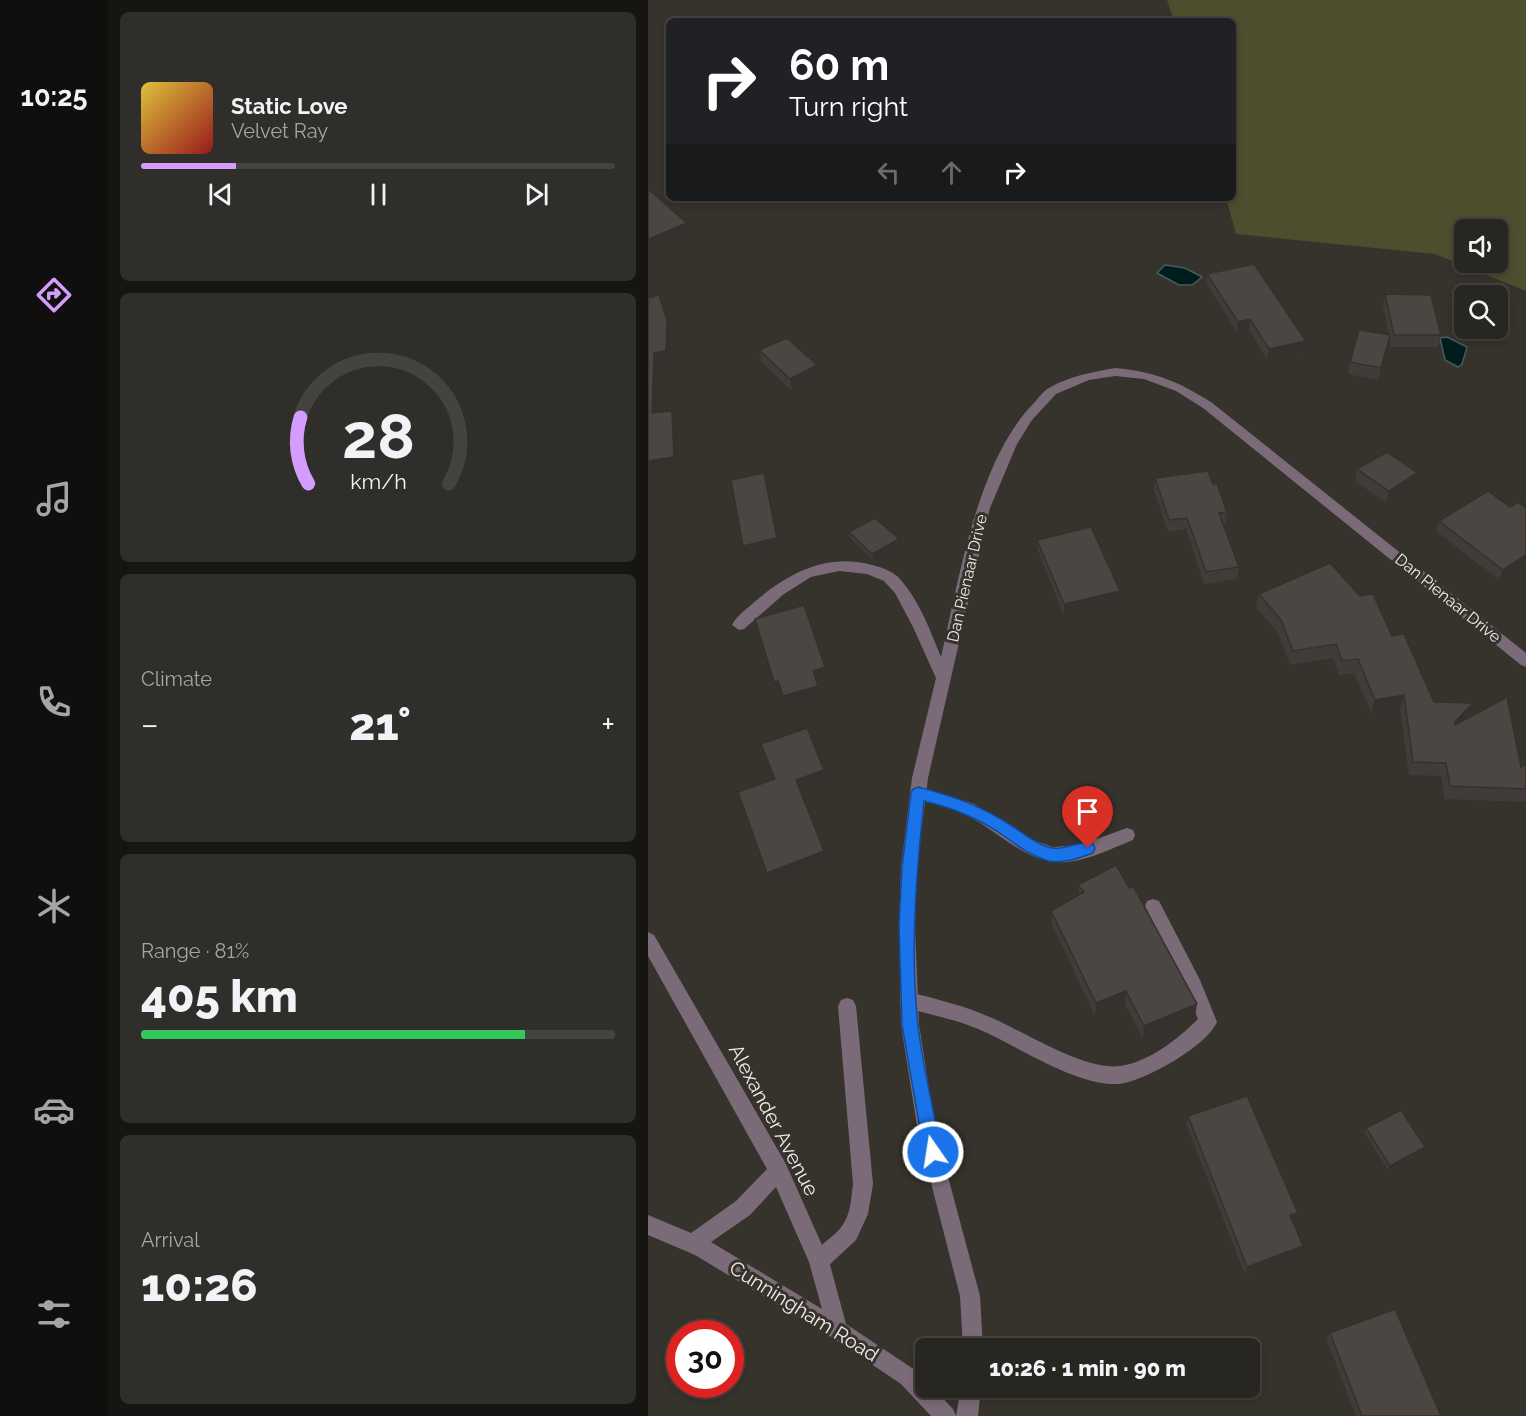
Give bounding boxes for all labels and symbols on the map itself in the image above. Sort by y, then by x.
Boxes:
street label: Dan Pienaar Drive [943,512,991,644]
street label: Dan Pienaar Drive [1391,550,1505,646]
pin [1062,786,1113,848]
street label: Alexander Avenue [724,1040,824,1200]
position arrow [901,1120,965,1184]
street label: Cunningham Road [725,1255,883,1367]
speed limit sign: 30 [666,1320,744,1398]

